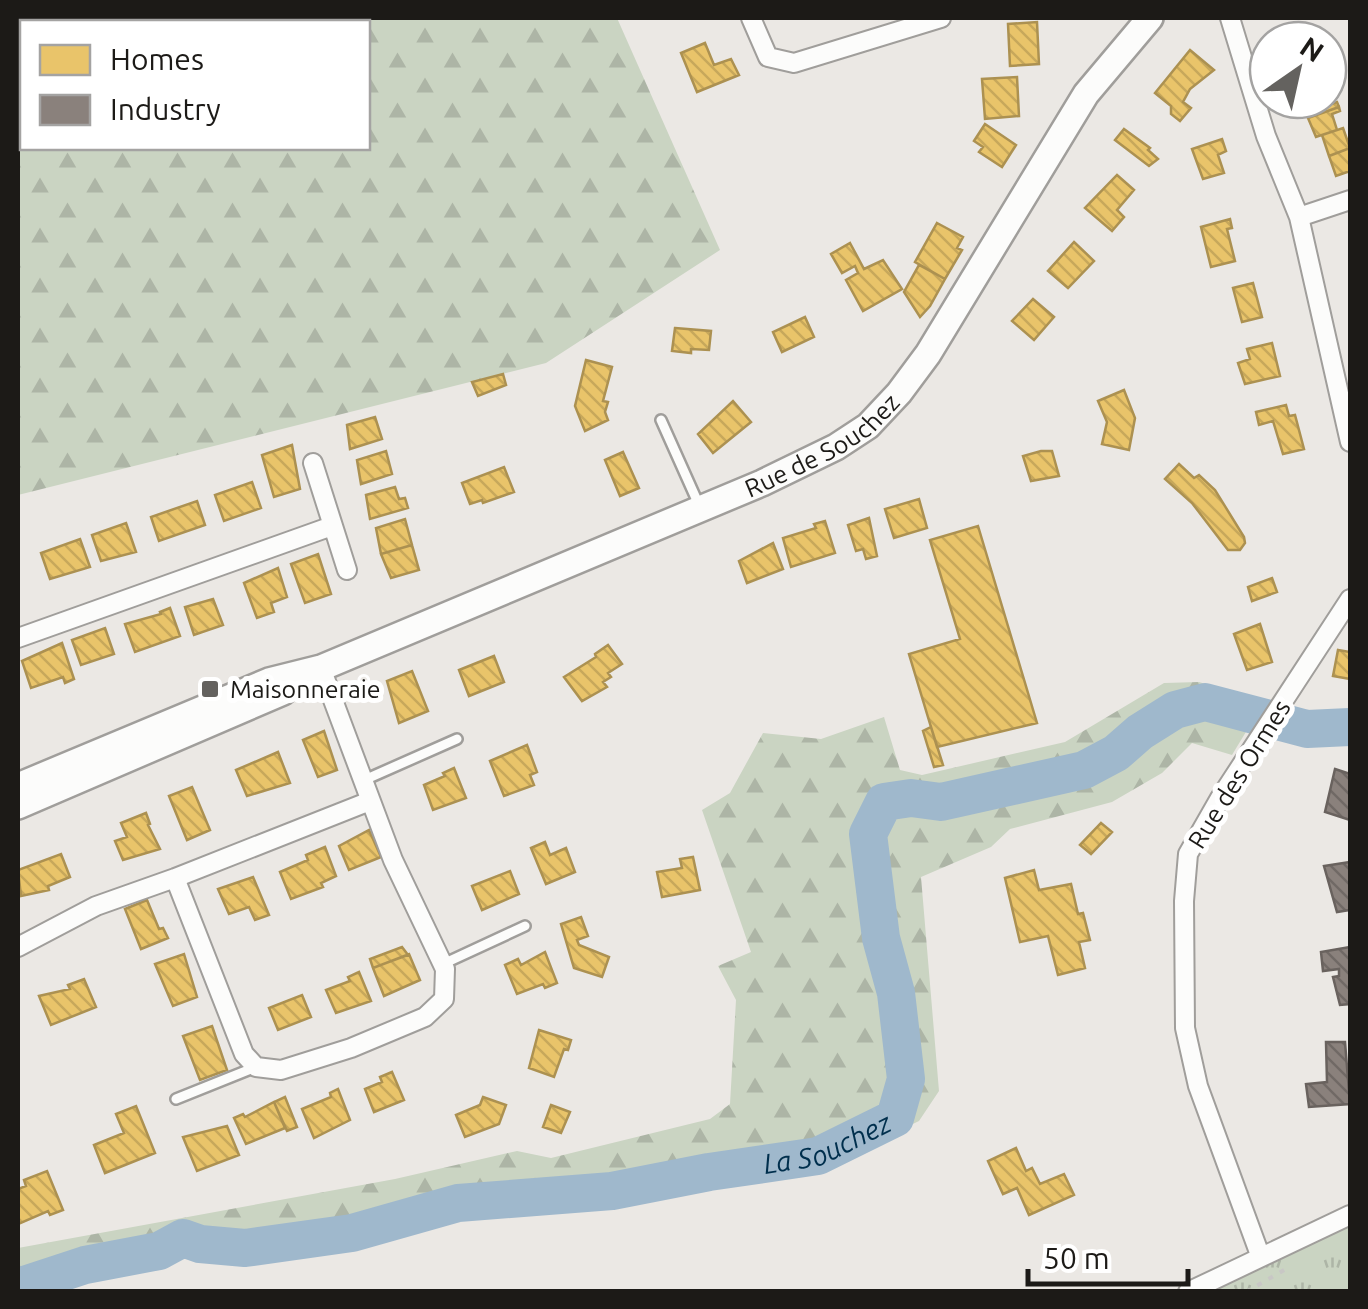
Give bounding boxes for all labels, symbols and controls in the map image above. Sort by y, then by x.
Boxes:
legend [20,20,370,150]
north arrow [1248,20,1348,120]
text: N [1295,30,1330,68]
text: Homes [110,42,204,76]
text: Industry [110,92,221,126]
street label: Rue de Souchez [741,388,905,503]
place label: Maisonneraie [230,675,381,703]
marker: Maisonneraie [199,678,221,700]
street label: Rue des Ormes [1182,695,1296,853]
water label: La Souchez [761,1106,897,1179]
scale bar [1028,1224,1188,1286]
text: 50 m [1043,1241,1110,1275]

